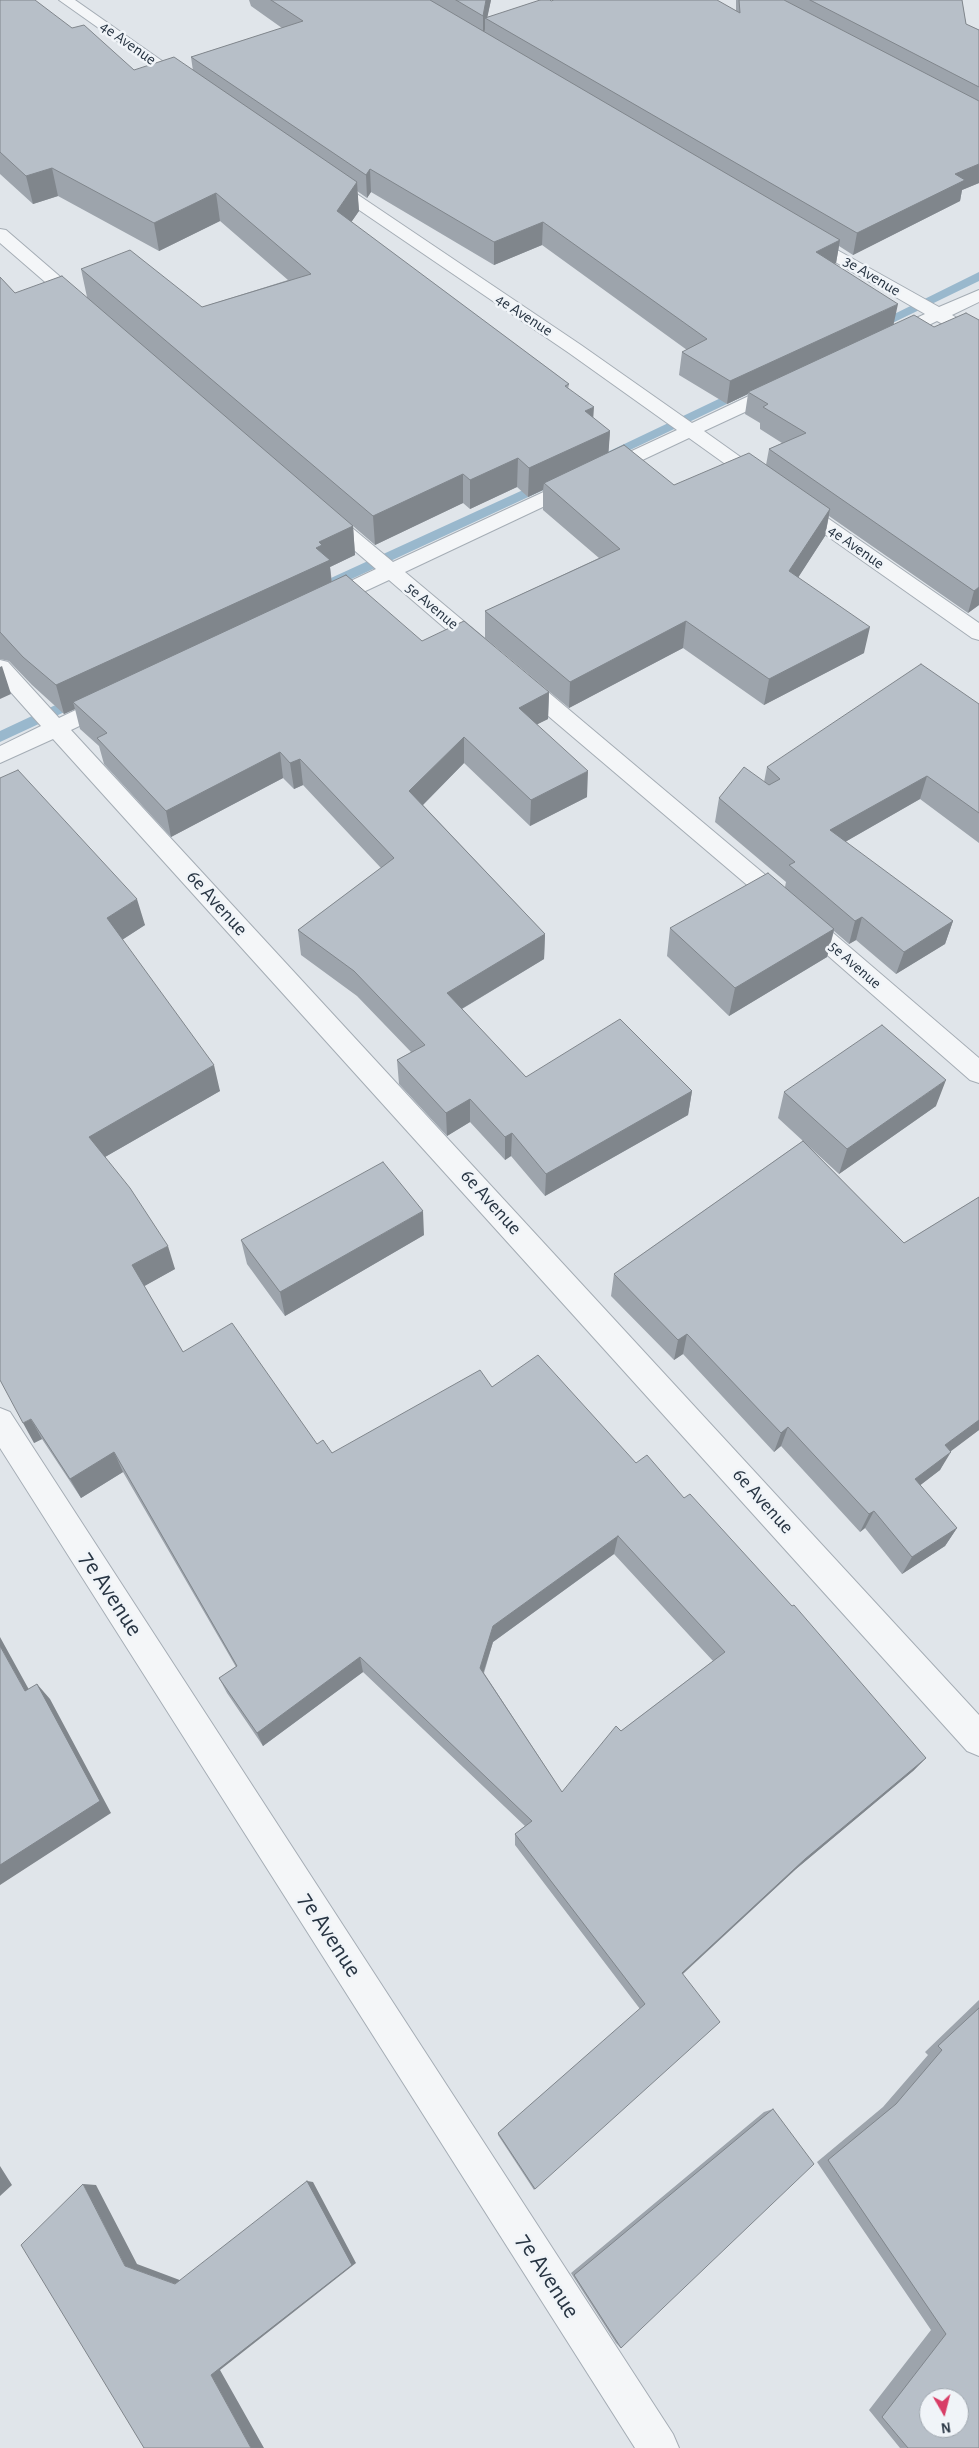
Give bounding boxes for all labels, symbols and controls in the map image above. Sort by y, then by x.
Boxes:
street label: 4e Avenue [96,17,160,69]
street label: 3e Avenue [840,251,904,301]
street label: 4e Avenue [492,289,556,341]
street label: 4e Avenue [824,521,888,573]
street label: 5e Avenue [402,578,462,634]
street label: 6e Avenue [181,865,253,941]
street label: 5e Avenue [825,937,885,993]
street label: 6e Avenue [455,1164,527,1240]
street label: 6e Avenue [727,1463,799,1539]
street label: 7e Avenue [73,1546,149,1642]
street label: 7e Avenue [292,1887,368,1983]
street label: 7e Avenue [510,2228,586,2324]
north arrow [919,2388,969,2438]
text: N [940,2419,952,2434]

